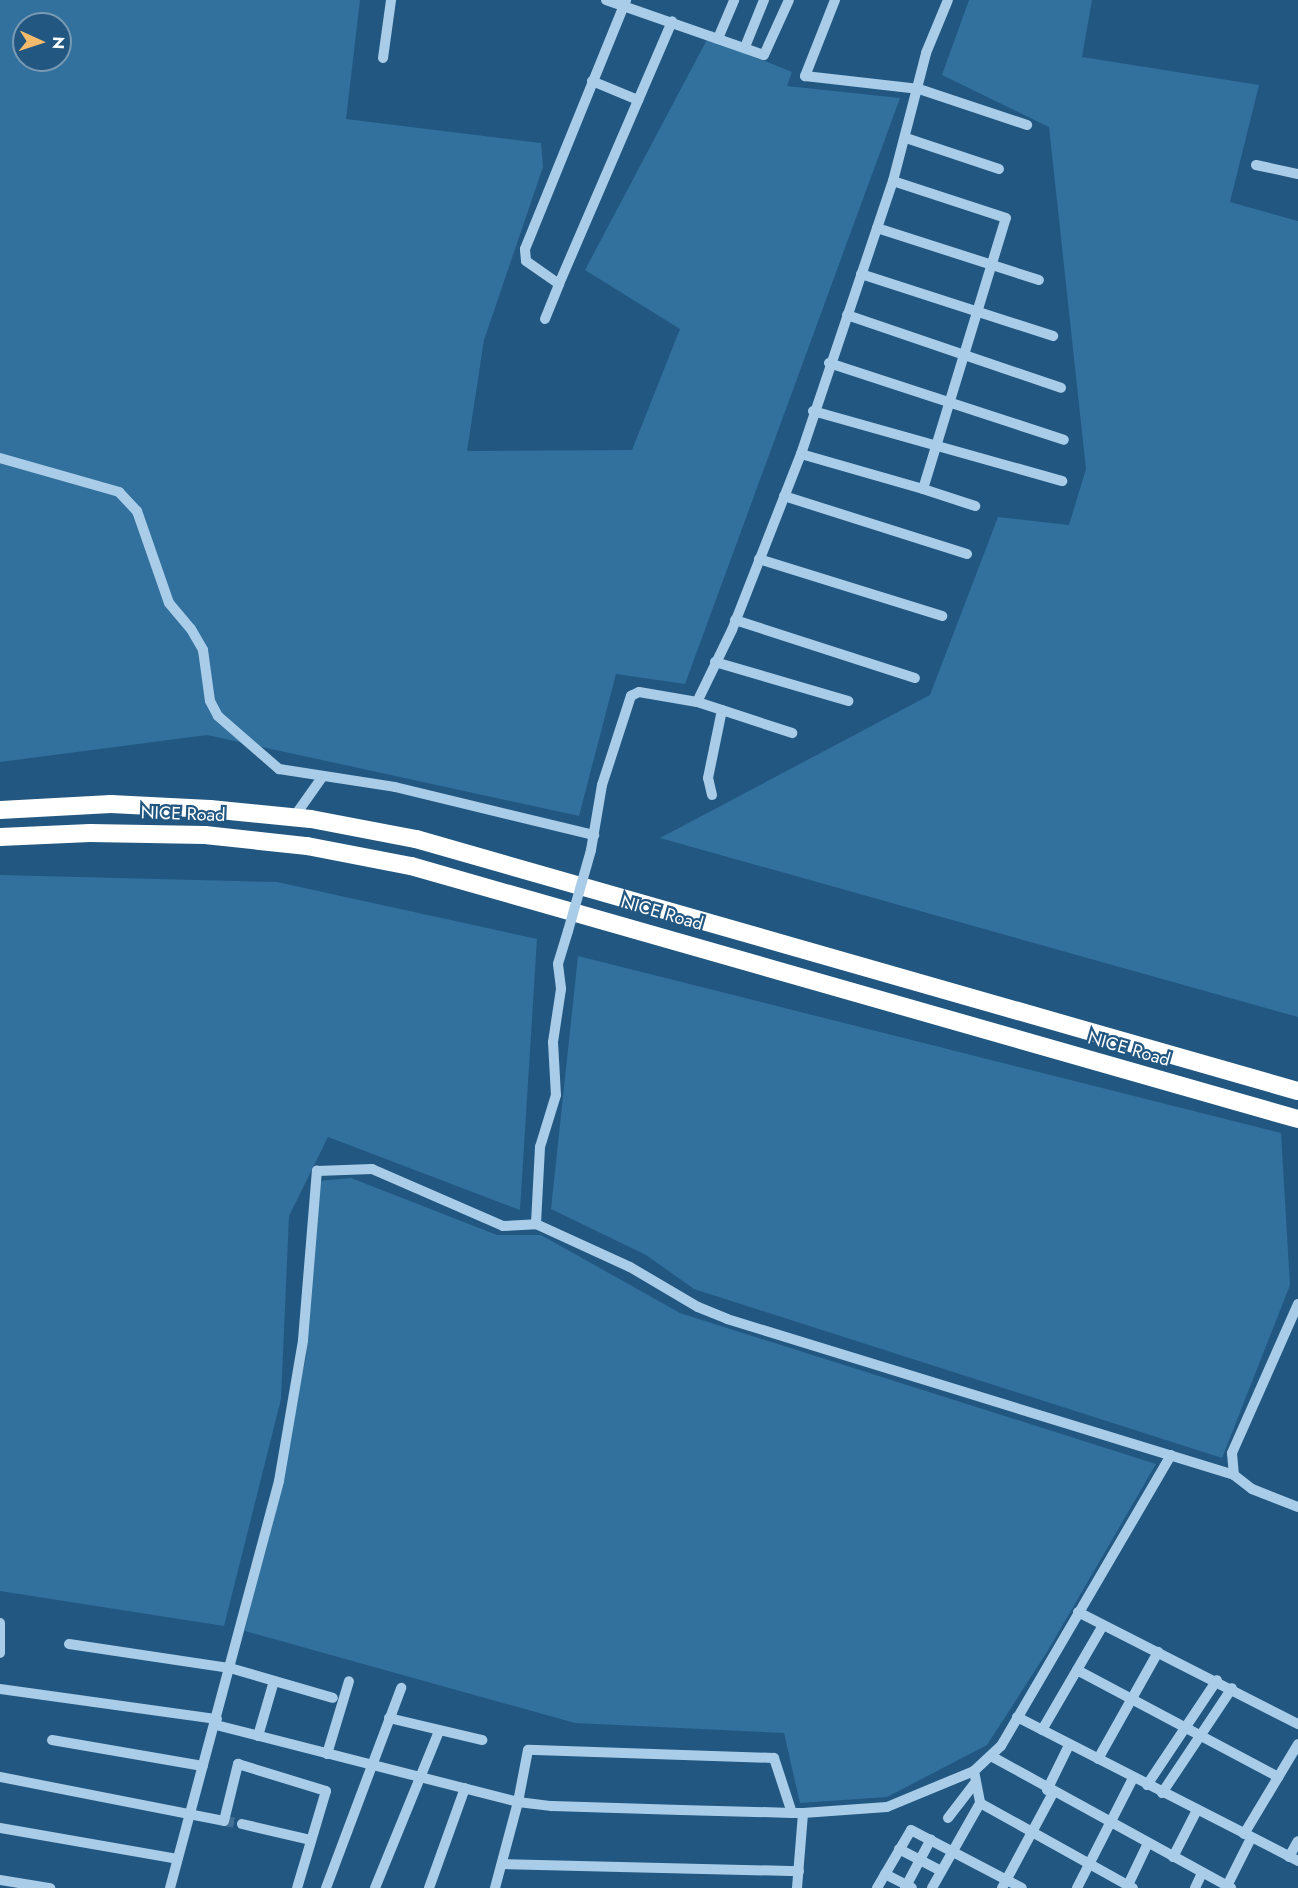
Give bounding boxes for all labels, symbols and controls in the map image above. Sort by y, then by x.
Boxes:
north arrow [12,12,72,72]
text: N [47,36,70,50]
street label: NICE Road [140,802,226,826]
street label: NICE Road [618,891,706,935]
street label: NICE Road [1085,1027,1173,1071]

